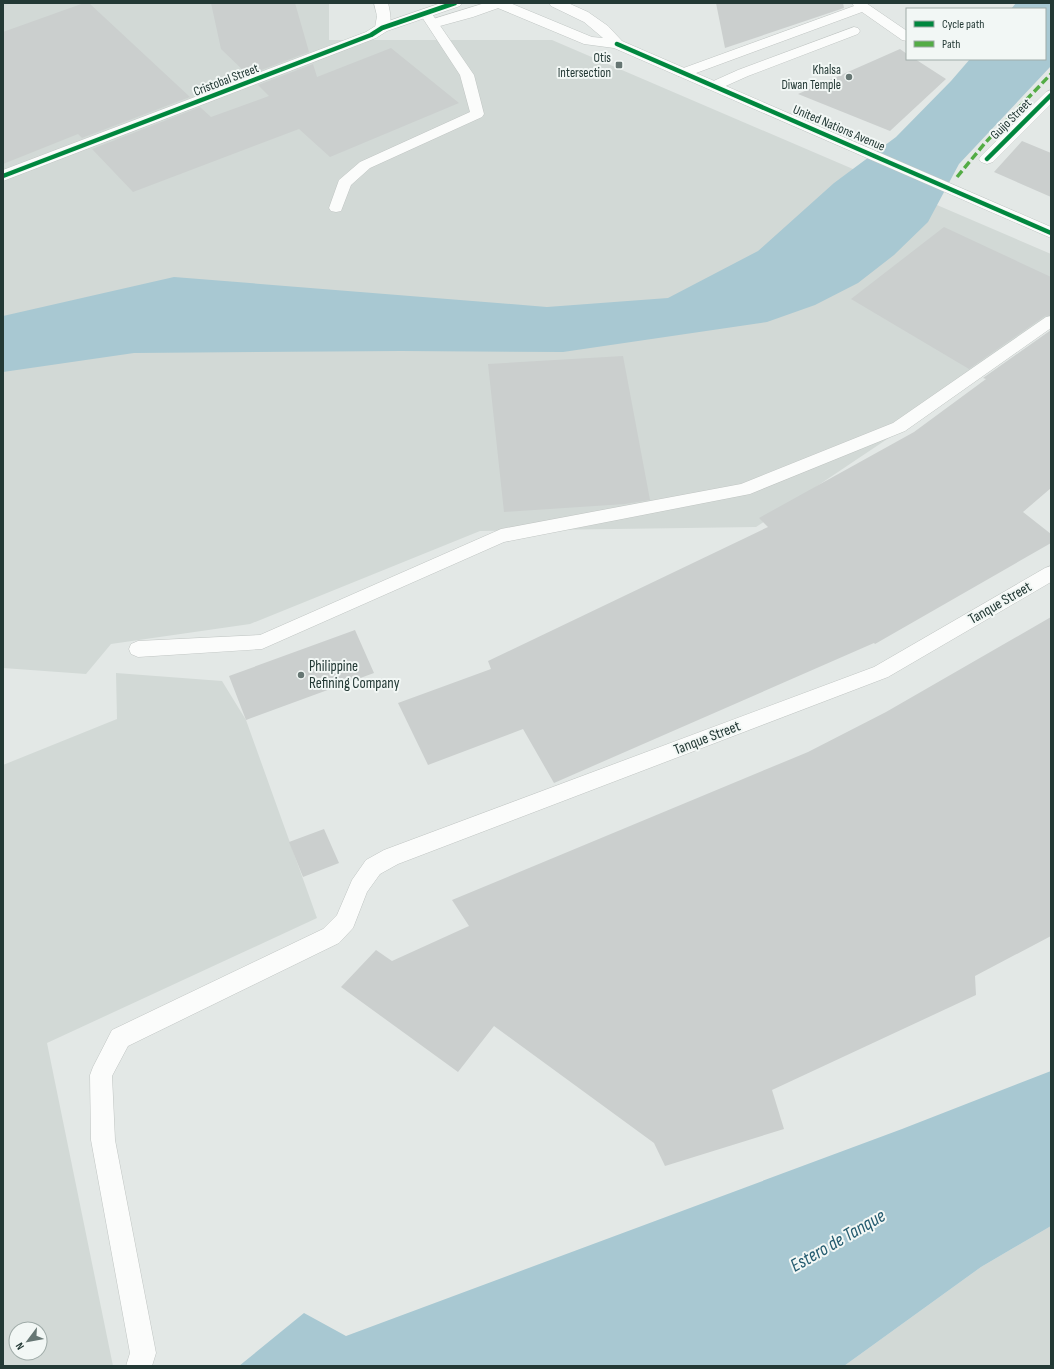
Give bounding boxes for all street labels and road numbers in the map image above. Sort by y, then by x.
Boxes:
street label: Cristobal Street [191,60,261,100]
street label: Guijo Street [987,95,1035,143]
street label: United Nations Avenue [791,101,887,155]
street label: Tanque Street [965,577,1035,629]
street label: Tanque Street [671,716,743,759]

